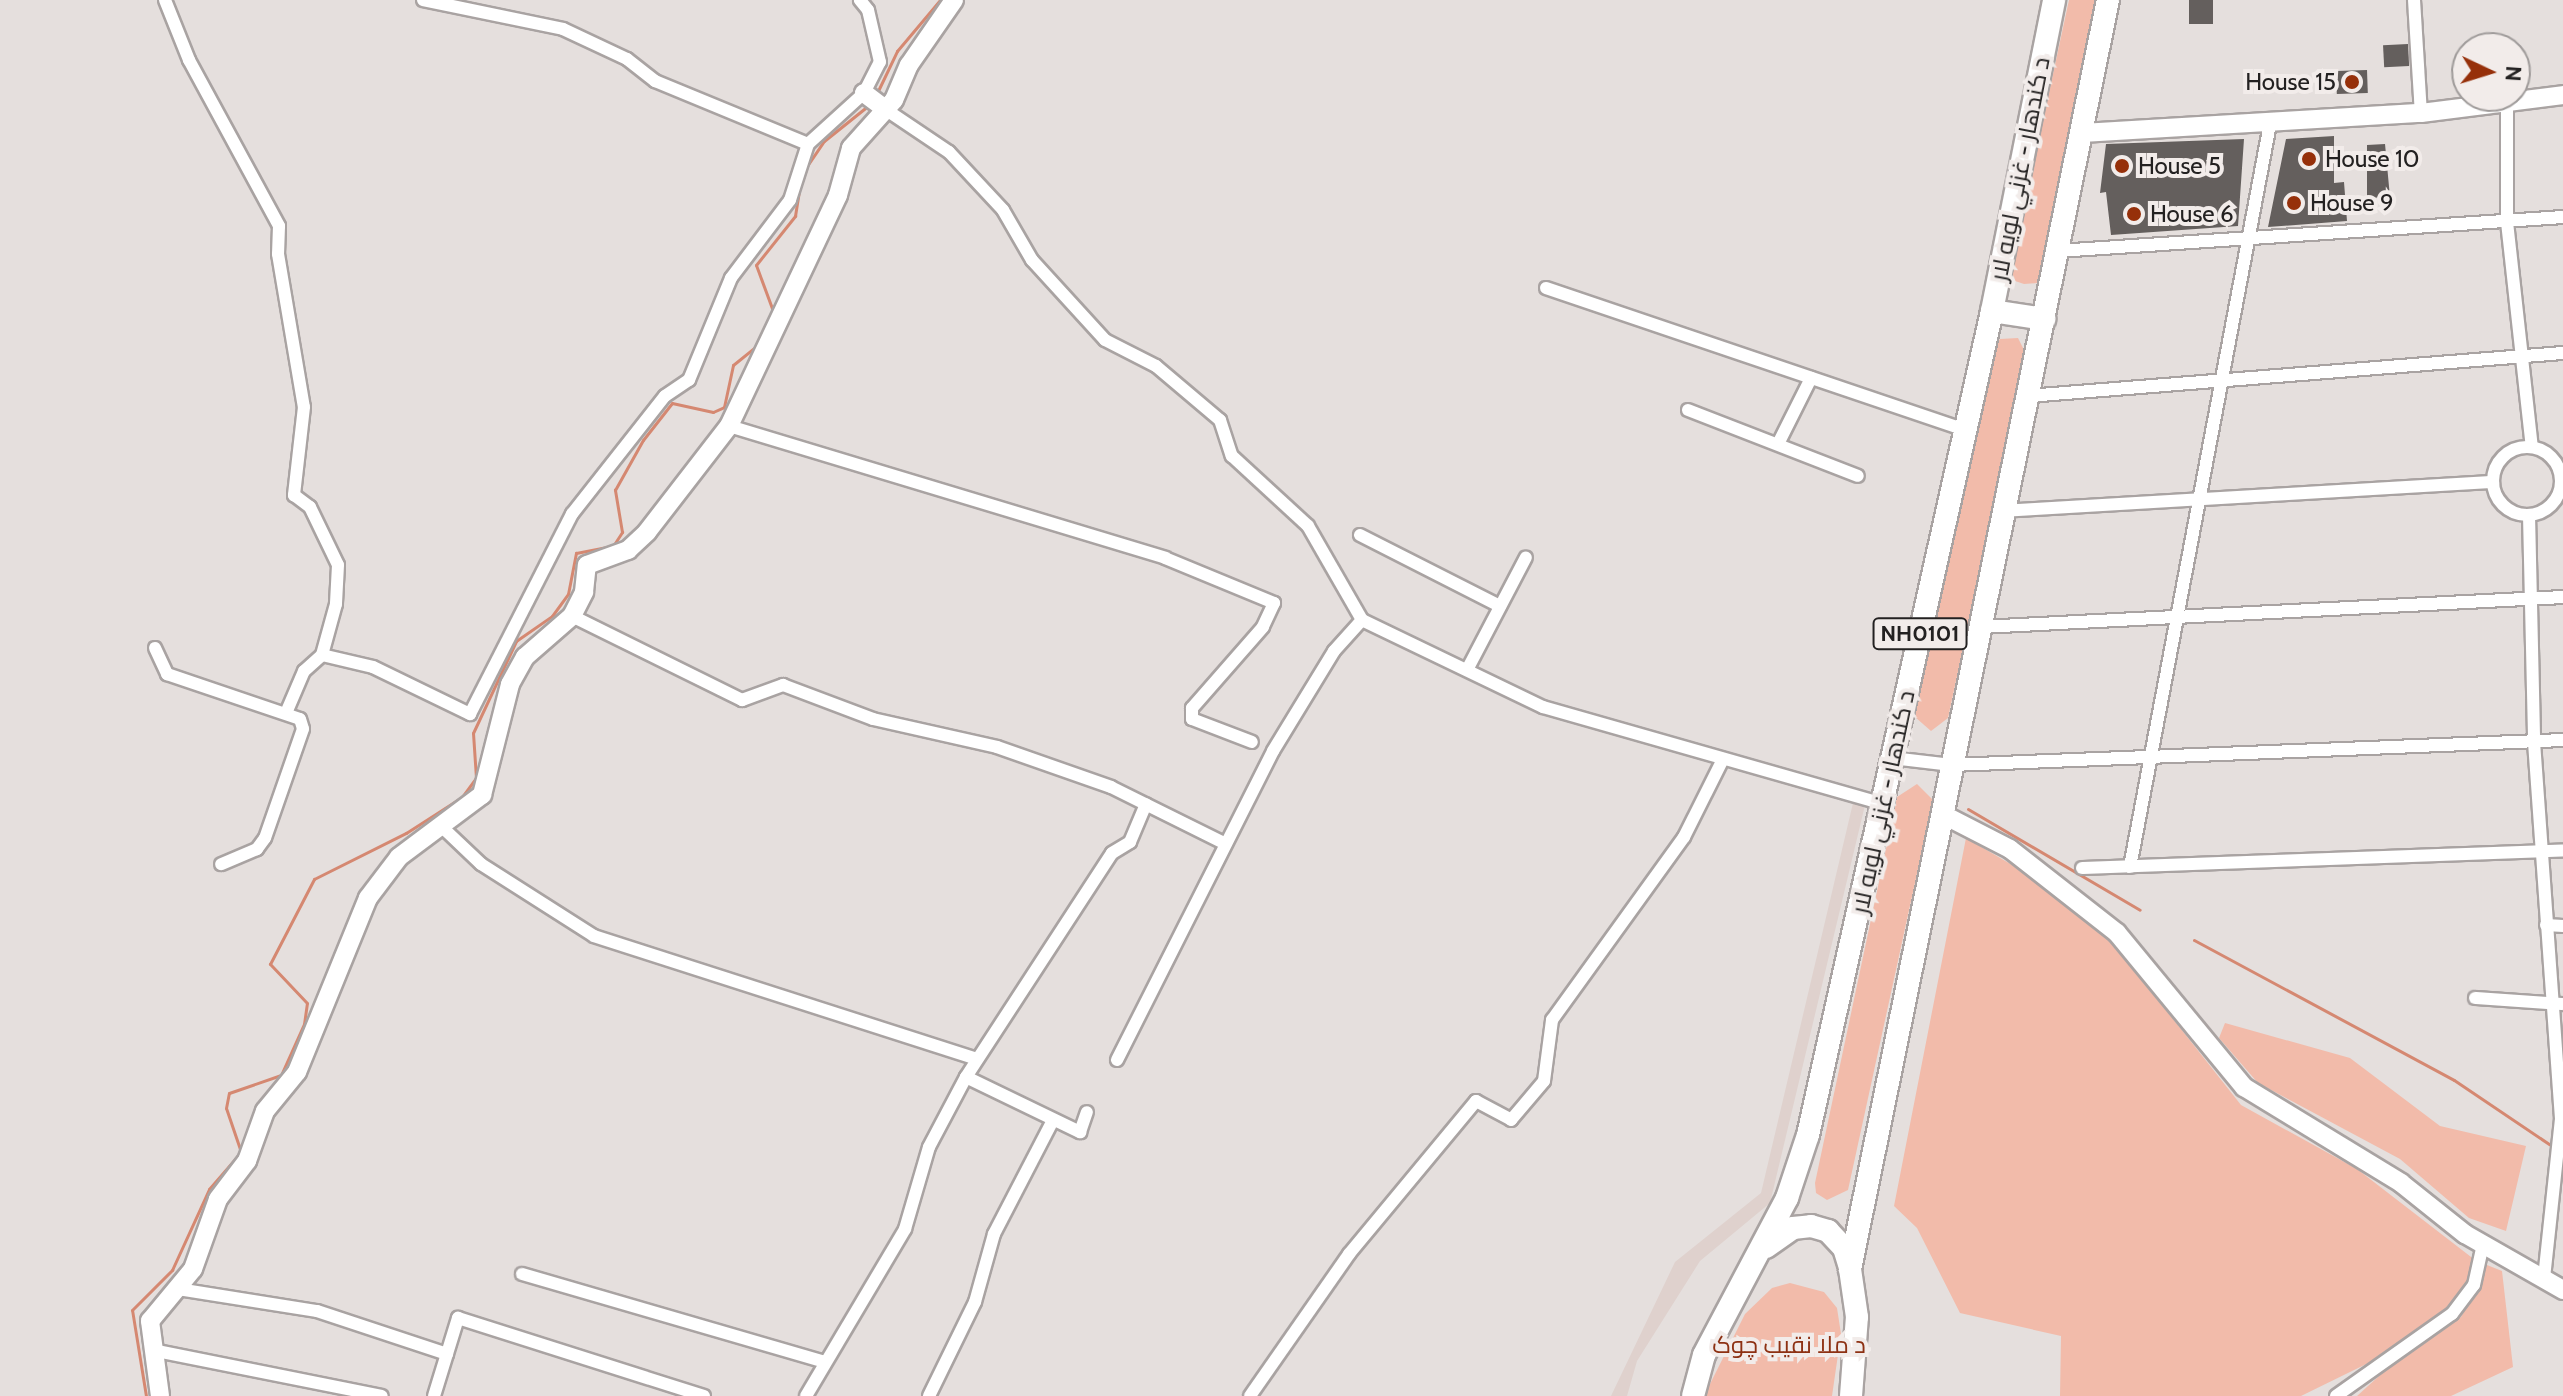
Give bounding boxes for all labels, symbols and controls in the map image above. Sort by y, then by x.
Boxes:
north arrow [2451,32,2531,112]
street label: د کندهار - غزني لويه لار [1984,54,2056,284]
text: N [2499,65,2527,82]
place label: House 15 [2245,68,2336,96]
marker: House 15 [2343,73,2361,91]
place label: House 10 [2325,145,2420,173]
marker: House 10 [2300,150,2318,168]
place label: House 5 [2138,152,2221,180]
marker: House 5 [2113,157,2131,175]
place label: House 9 [2310,189,2394,217]
marker: House 9 [2285,194,2303,212]
place label: House 6 [2150,200,2234,228]
marker: House 6 [2125,205,2143,223]
road number: NH0101 [1872,616,1968,652]
street label: د کندهار - غزني لويه لار [1845,688,1921,916]
park label: د ملا نقيب چوک [1712,1331,1866,1359]

